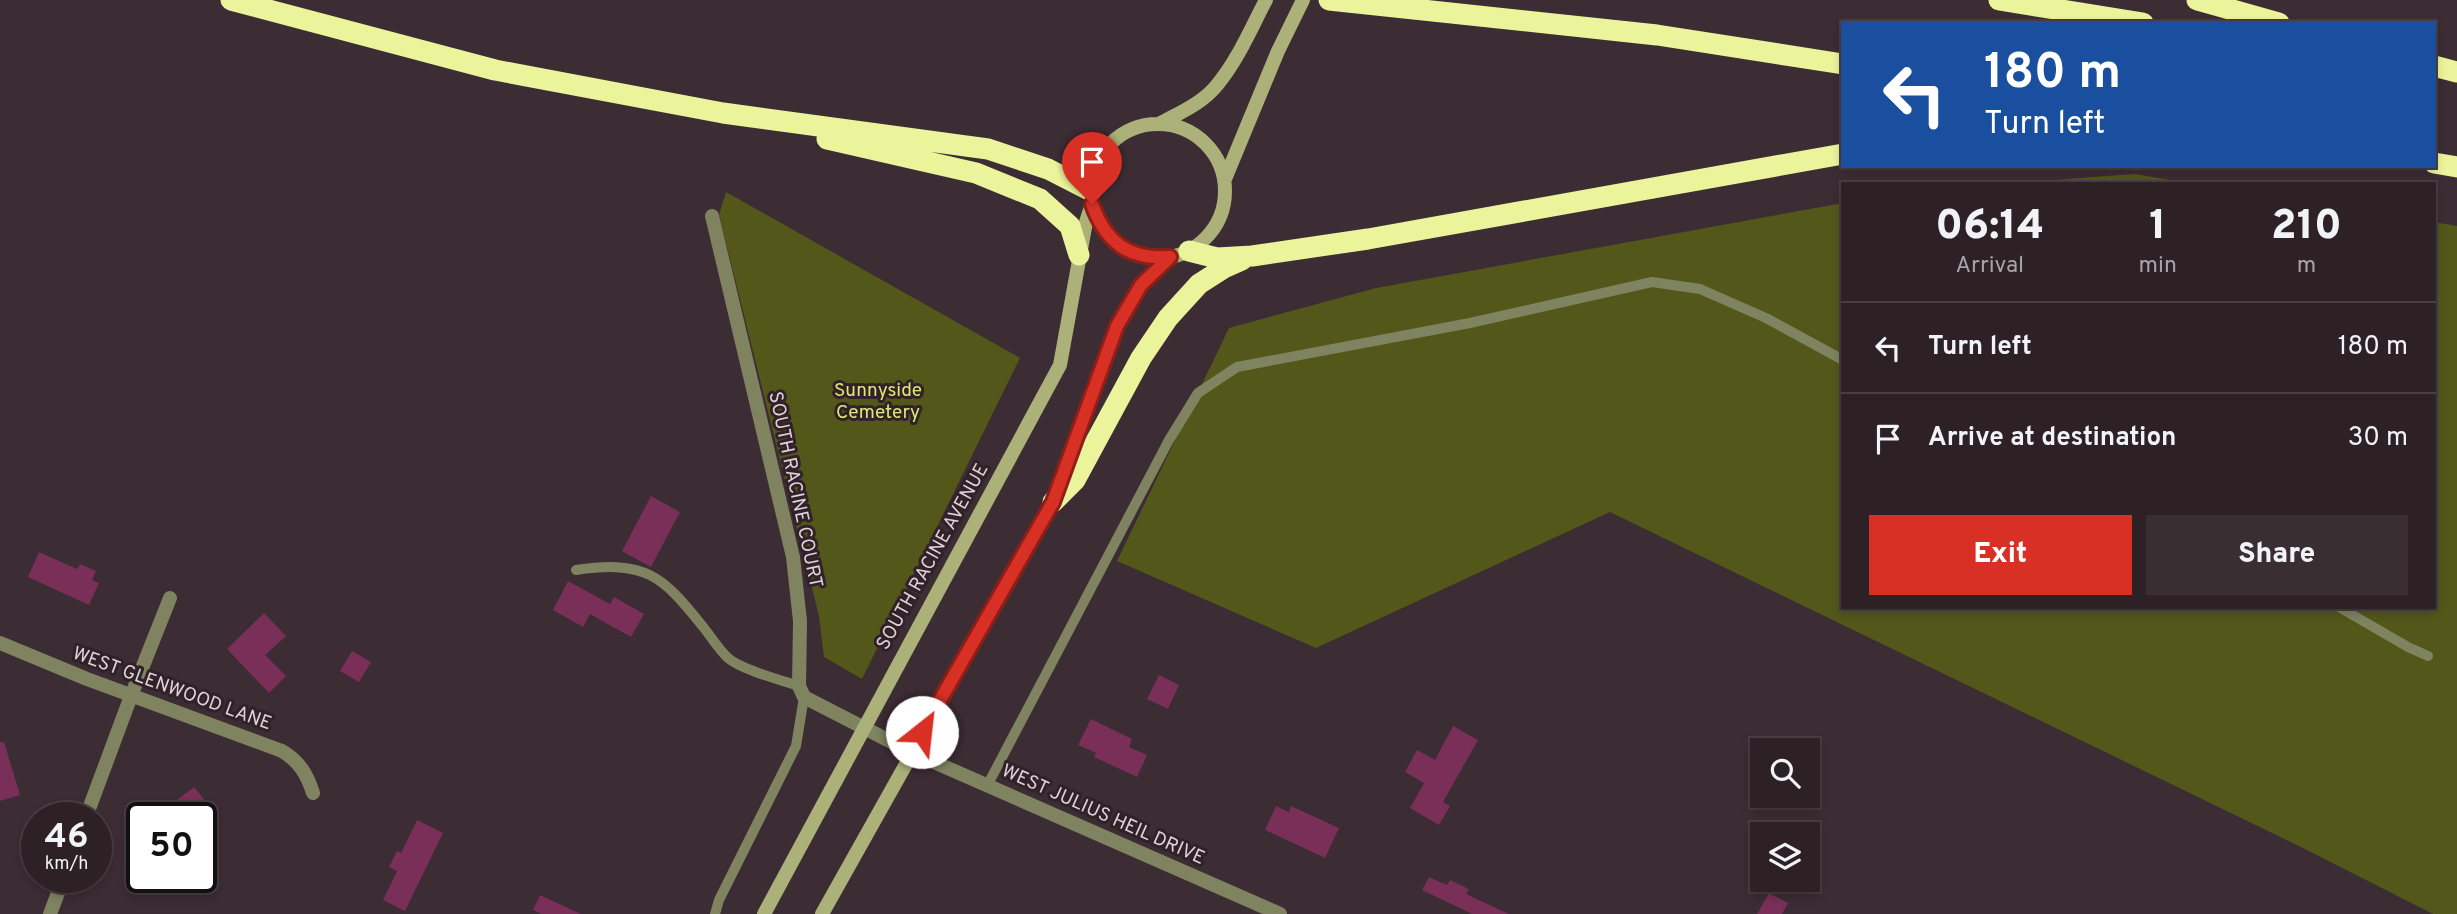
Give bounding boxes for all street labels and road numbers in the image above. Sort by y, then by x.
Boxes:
street label: SOUTH RACINE COURT [762,390,828,590]
street label: SOUTH RACINE AVENUE [872,460,994,654]
street label: WEST GLENWOOD LANE [69,642,275,736]
street label: WEST JULIUS HEIL DRIVE [998,759,1208,871]

